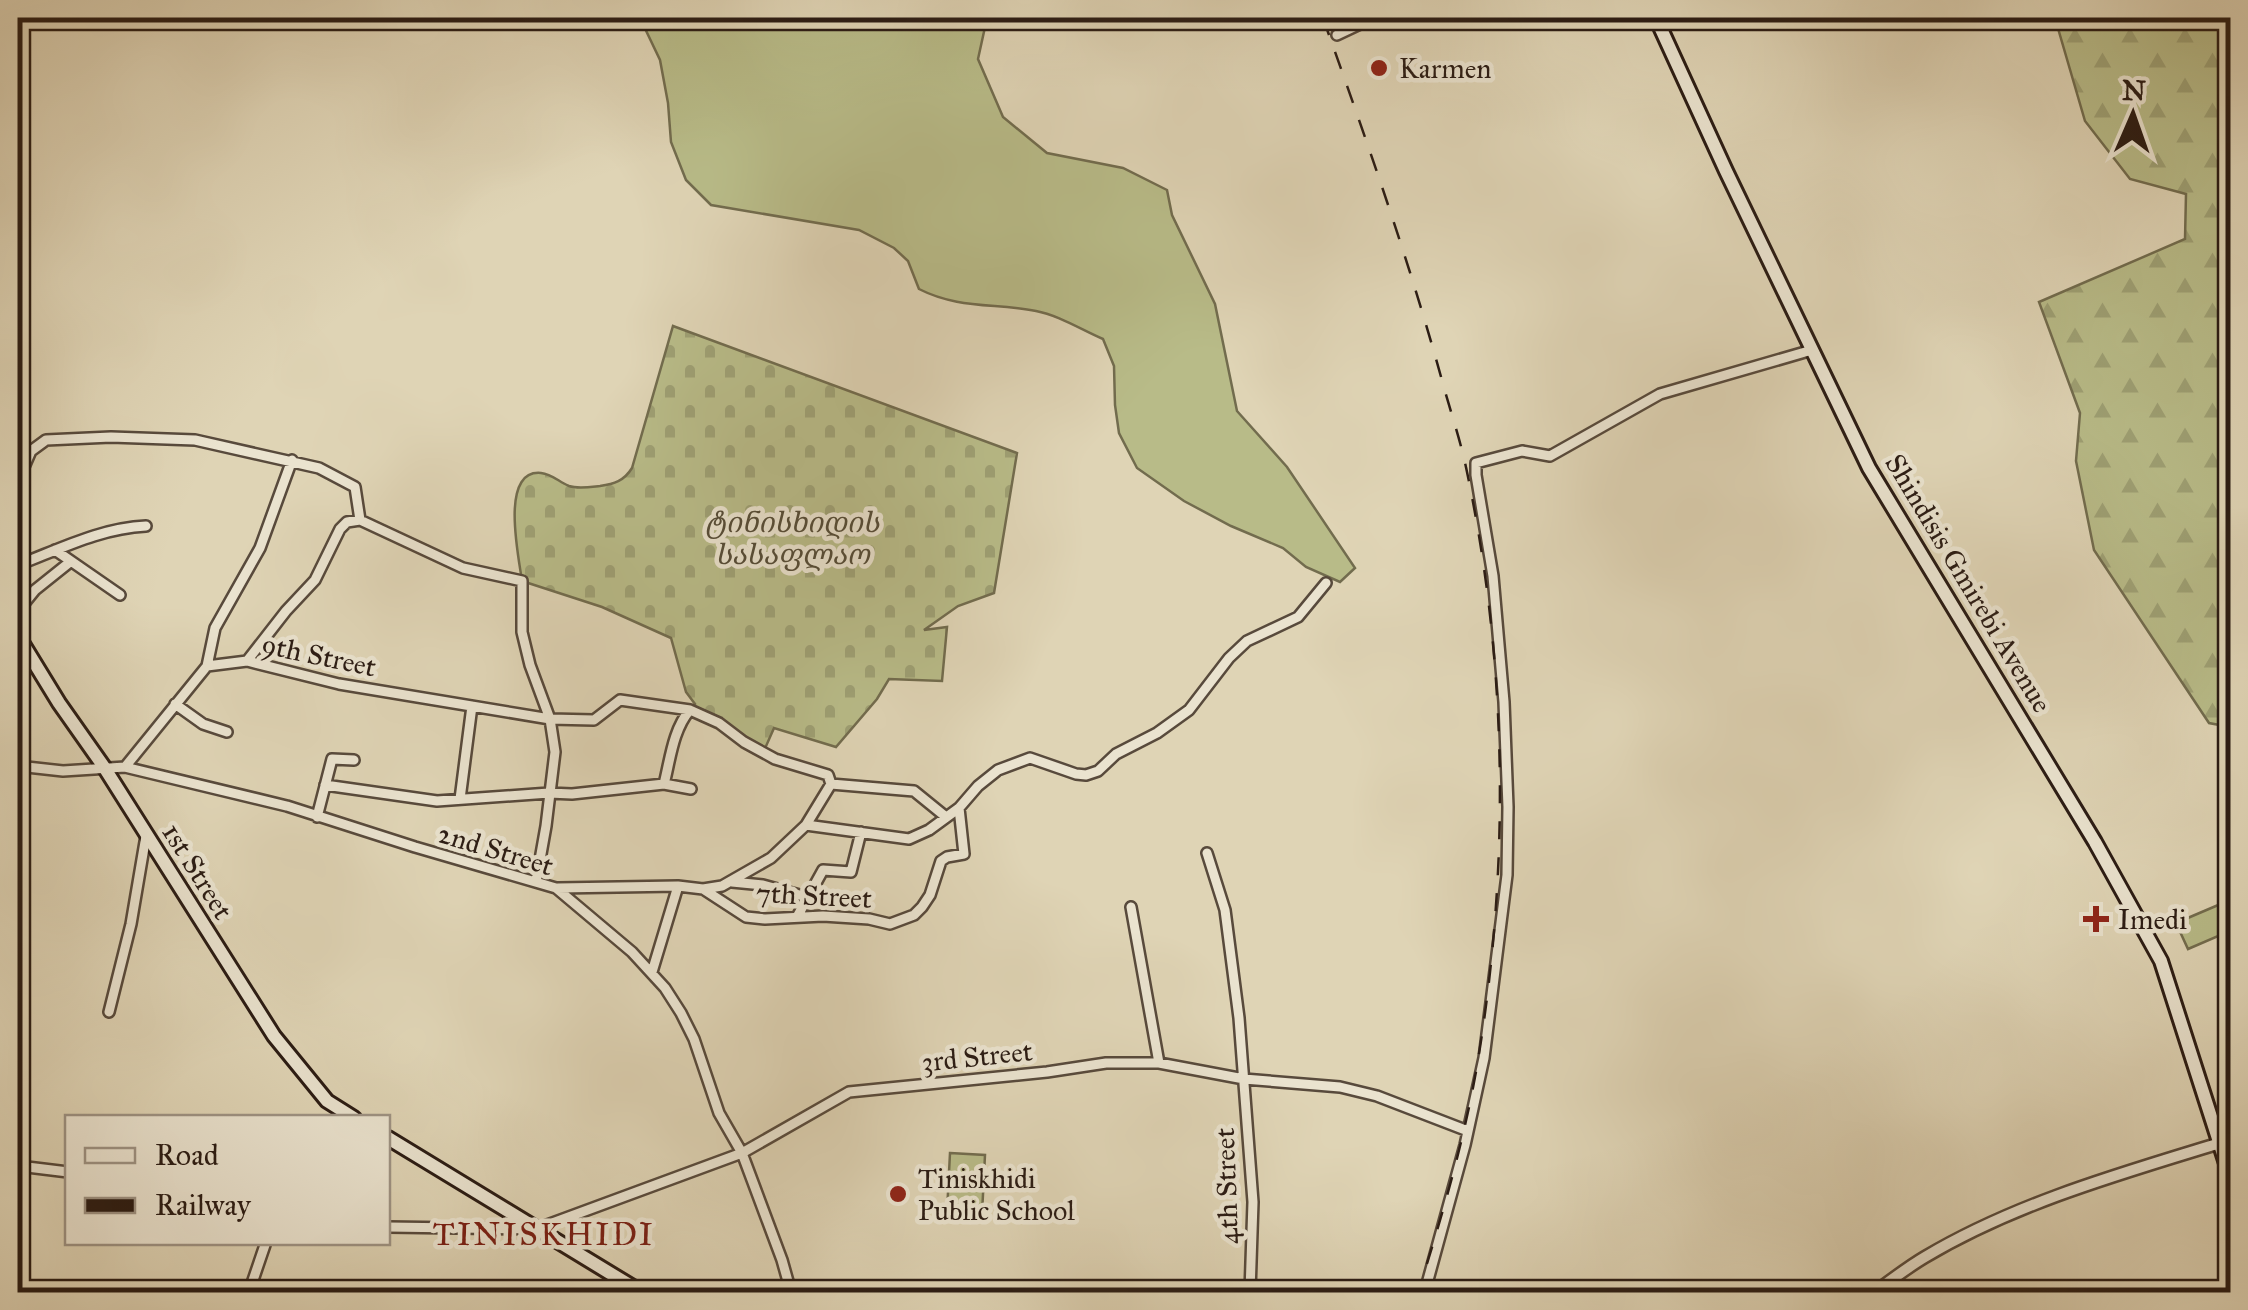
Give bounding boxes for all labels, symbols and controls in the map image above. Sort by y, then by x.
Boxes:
place label: Karmen [1399,51,1491,86]
marker: Karmen [1368,57,1390,79]
north arrow [2083,65,2183,165]
text: N [2121,73,2147,108]
street label: Shindisis Gmirebi Avenue [1878,448,2060,719]
park label: ტინისხიდის სასაფლაო [705,505,880,572]
street label: 9th Street [258,626,379,685]
street label: 2nd Street [434,815,558,884]
street label: 1st Street [154,817,241,926]
street label: 7th Street [755,875,873,916]
place label: Imedi [2118,902,2187,937]
marker: Imedi [2083,906,2109,932]
street label: 3rd Street [920,1033,1034,1080]
legend [65,1115,390,1245]
street label: 4th Street [1207,1127,1246,1245]
text: Road [155,1137,219,1173]
place label: Tiniskhidi Public School [918,1161,1075,1228]
marker: Tiniskhidi Public School [887,1183,909,1205]
text: Railway [155,1187,252,1223]
district label: TINISKHIDI [433,1215,655,1254]

